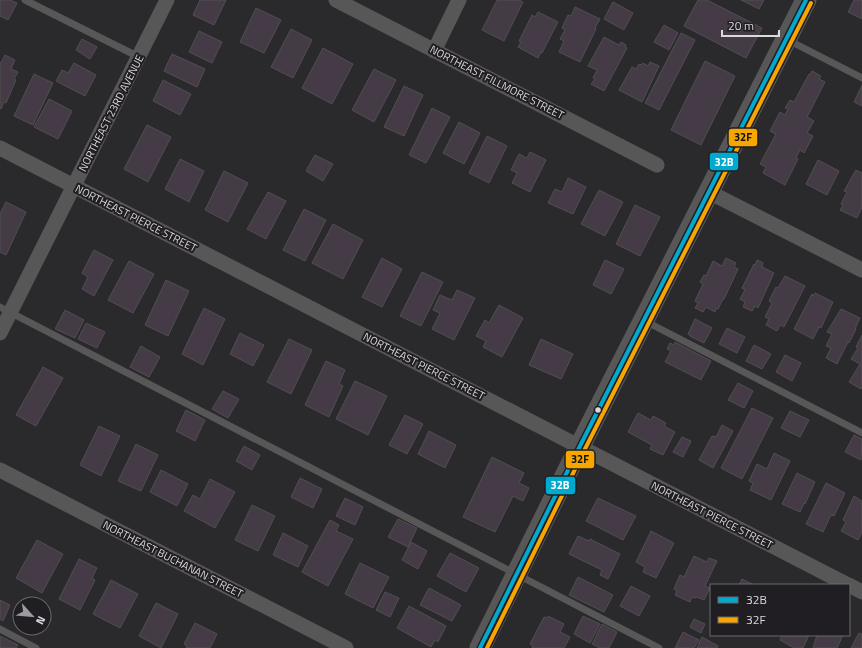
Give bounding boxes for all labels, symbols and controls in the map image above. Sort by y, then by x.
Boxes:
scale bar [722,12,779,38]
text: 20 m [728,16,754,35]
street label: NORTHEAST FILLMORE STREET [427,41,567,123]
street label: NORTHEAST 23RD AVENUE [75,52,147,174]
line badge: 32F [728,128,758,147]
text: 32F [734,129,752,145]
line badge: 32B [709,152,739,171]
text: 32B [714,154,734,170]
street label: NORTHEAST PIERCE STREET [73,180,200,256]
street label: NORTHEAST PIERCE STREET [361,328,488,404]
unlabelled marker [593,405,603,415]
line badge: 32F [565,450,595,469]
text: 32F [571,451,589,467]
line badge: 32B [545,476,576,495]
text: 32B [550,477,570,493]
street label: NORTHEAST PIERCE STREET [649,477,776,553]
street label: NORTHEAST BUCHANAN STREET [100,517,246,602]
legend [710,584,850,636]
text: 32B [746,590,767,609]
north arrow [12,596,52,636]
text: 32F [746,610,766,629]
text: N [32,614,50,628]

